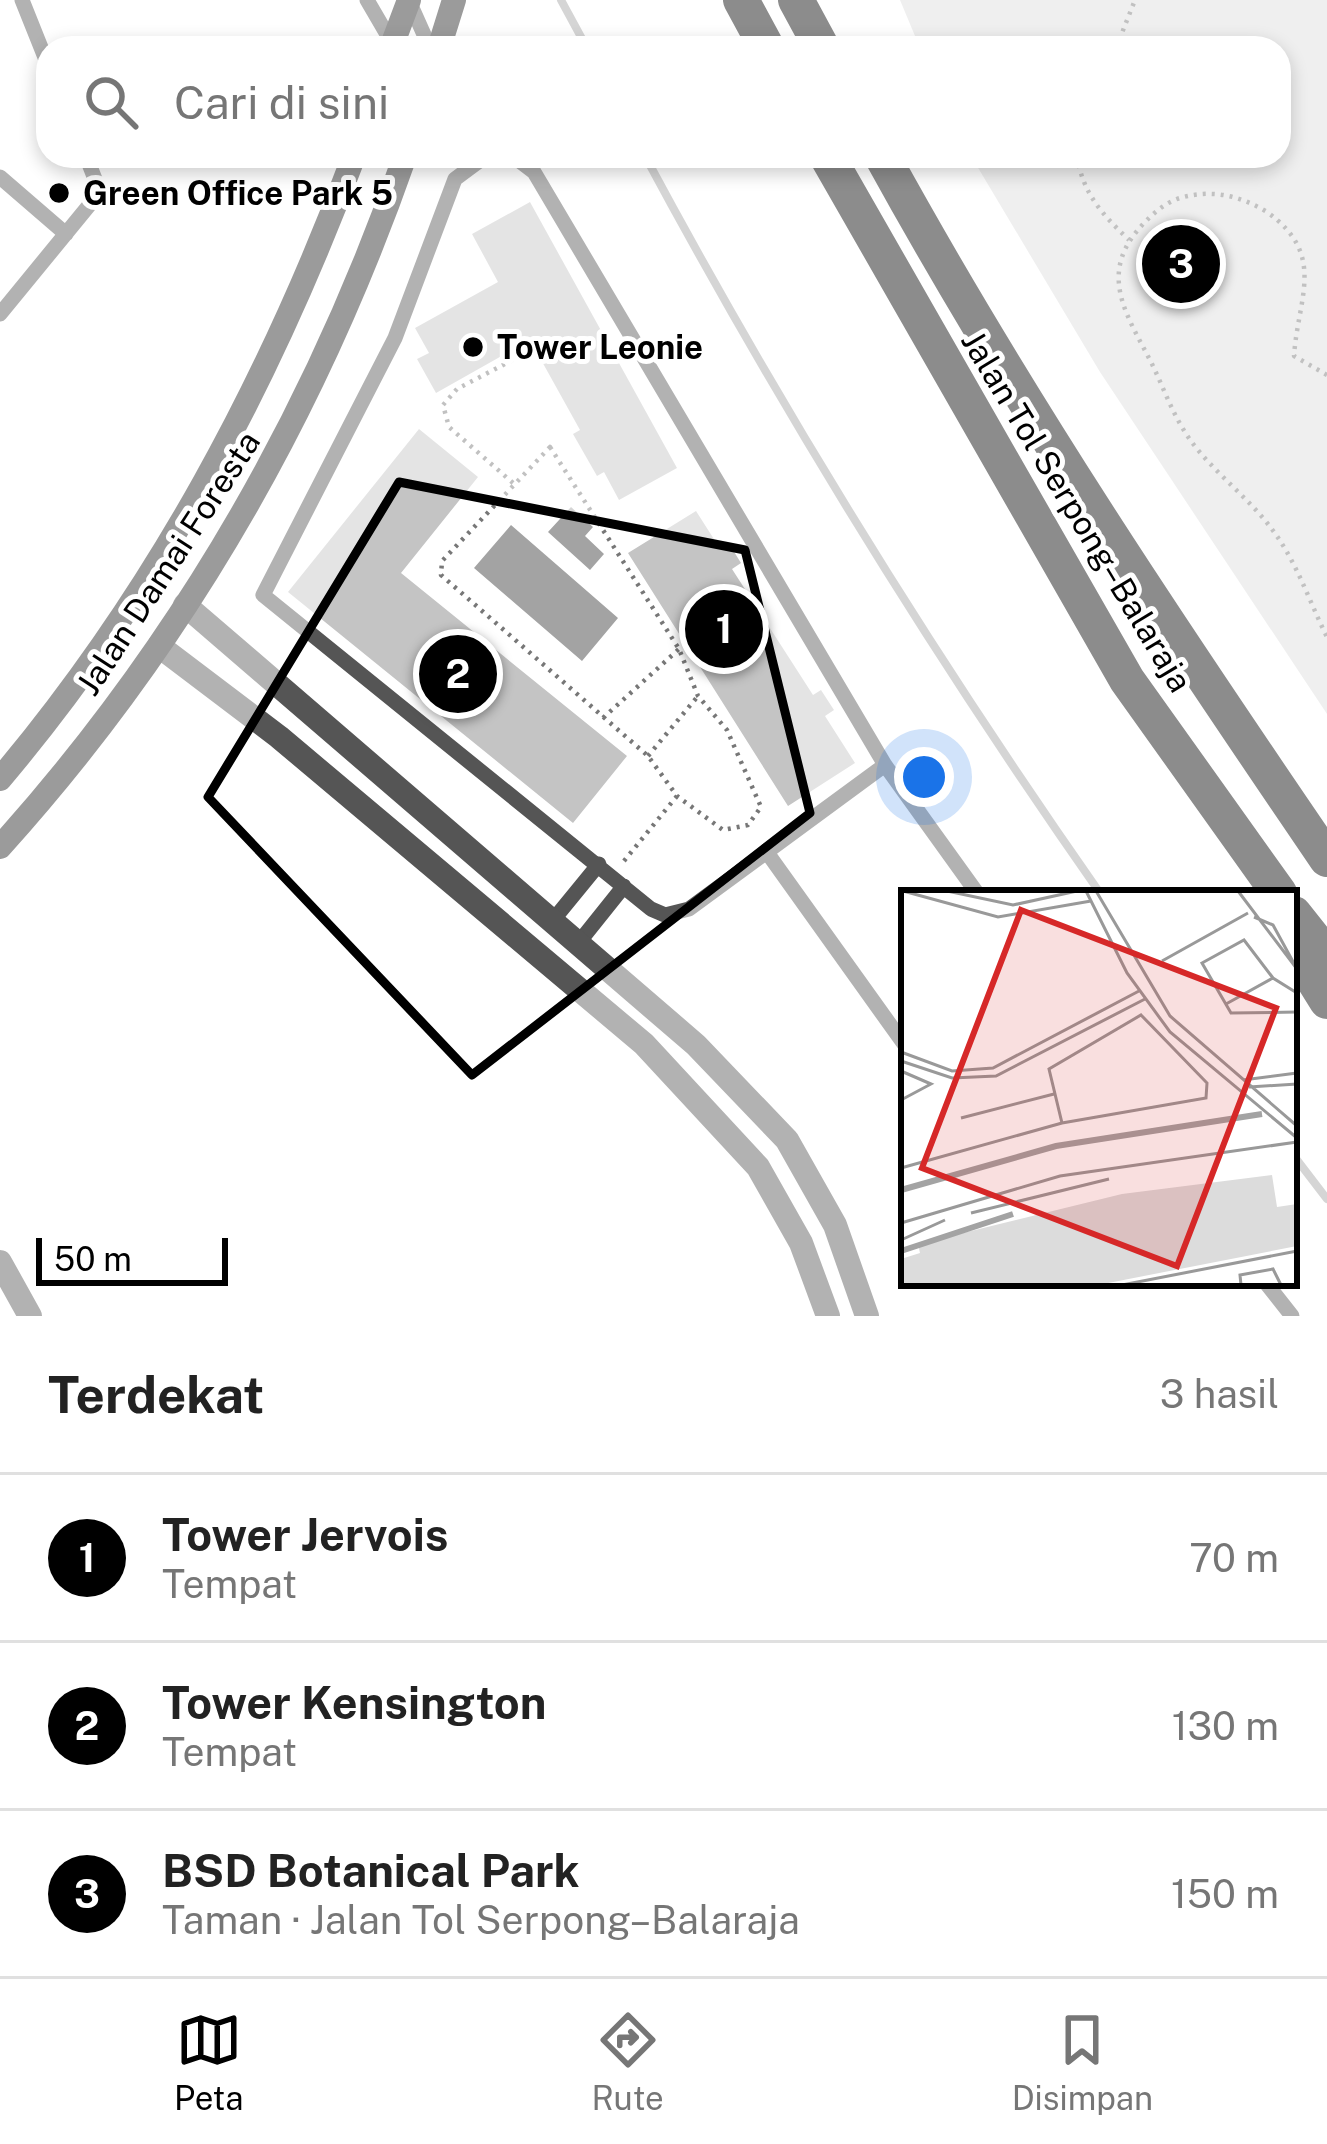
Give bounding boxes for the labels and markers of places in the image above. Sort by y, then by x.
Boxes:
place label: Green Office Park 5 [83,174,393,212]
marker: Green Office Park 5 [46,180,72,206]
pin: 3 [1142,219,1220,309]
place label: Tower Leonie [497,328,703,366]
marker: Tower Leonie [460,334,486,360]
pin: 1 [685,584,763,674]
pin: 2 [419,629,497,719]

